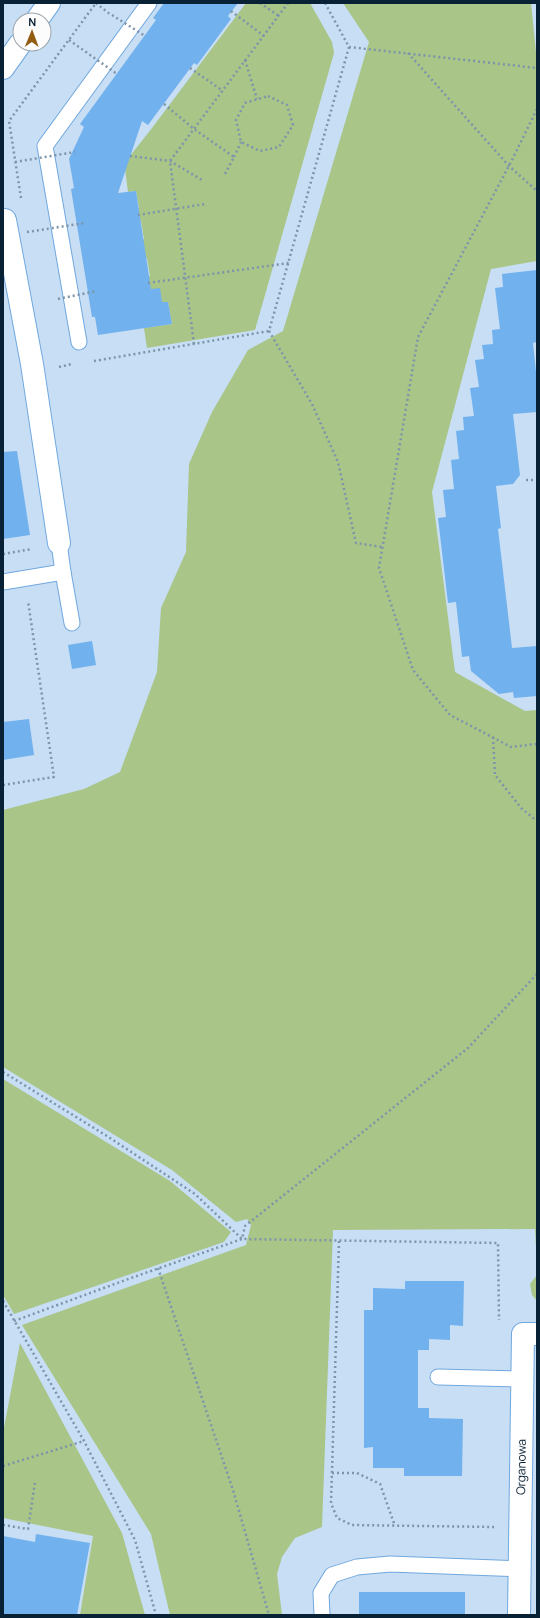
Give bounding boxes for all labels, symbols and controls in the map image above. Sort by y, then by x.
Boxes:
north arrow [12,12,52,52]
text: N [28,14,36,29]
street label: Organowa [512,1439,530,1495]

